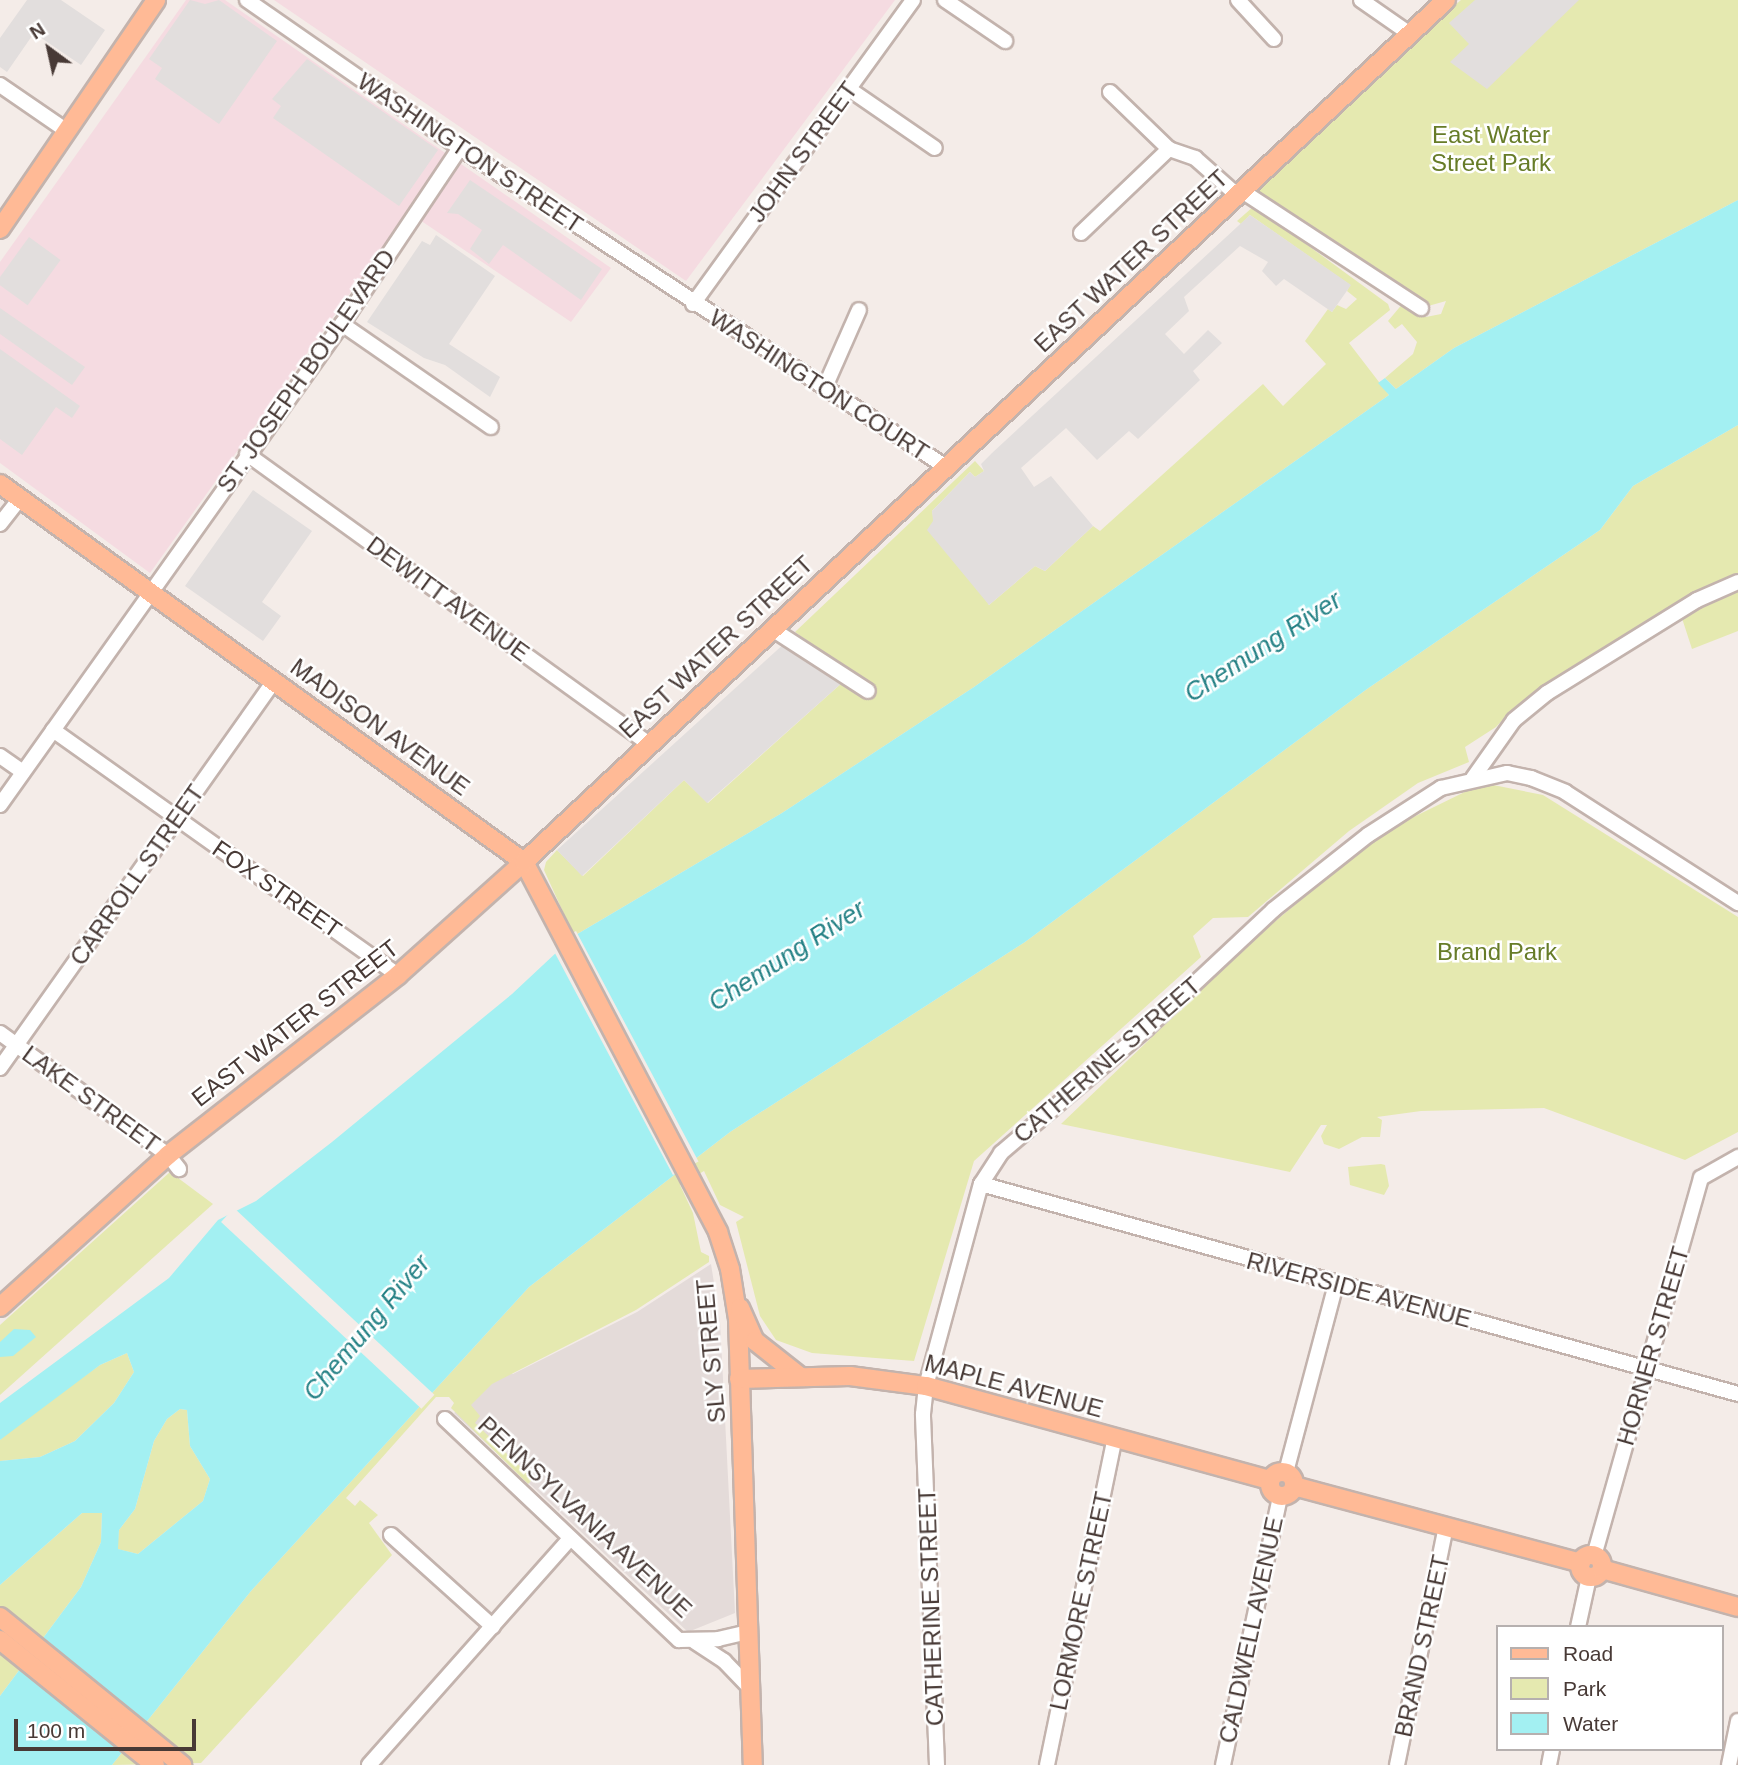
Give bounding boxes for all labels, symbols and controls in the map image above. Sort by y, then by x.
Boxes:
north arrow [14,14,84,84]
text: N [26,18,49,44]
street label: WASHINGTON STREET [352,67,588,239]
street label: JOHN STREET [742,76,864,228]
park label: East Water Street Park [1431,121,1551,177]
street label: EAST WATER STREET [1028,164,1234,358]
street label: ST. JOSEPH BOULEVARD [211,244,401,498]
street label: WASHINGTON COURT [704,303,934,467]
street label: DEWITT AVENUE [360,530,536,668]
street label: EAST WATER STREET [613,550,819,744]
water label: Chemung River [1179,585,1347,709]
street label: MADISON AVENUE [284,652,476,802]
street label: CARROLL STREET [64,779,210,971]
street label: FOX STREET [207,834,347,944]
water label: Chemung River [703,894,871,1018]
street label: EAST WATER STREET [186,933,404,1113]
park label: Brand Park [1437,938,1557,966]
street label: CATHERINE STREET [1008,971,1206,1149]
street label: LAKE STREET [17,1040,165,1158]
street label: HORNER STREET [1611,1243,1695,1449]
street label: RIVERSIDE AVENUE [1243,1246,1475,1334]
water label: Chemung River [297,1249,437,1407]
street label: SLY STREET [690,1278,732,1424]
street label: MAPLE AVENUE [921,1348,1107,1424]
street label: PENNSYLVANIA AVENUE [471,1410,699,1624]
street label: CATHERINE STREET [912,1487,950,1727]
street label: LORMORE STREET [1044,1489,1118,1713]
street label: CALDWELL AVENUE [1213,1513,1289,1747]
street label: BRAND STREET [1389,1552,1455,1740]
legend [1496,1625,1724,1751]
text: Road [1563,1642,1613,1665]
text: Park [1563,1677,1606,1700]
scale bar [18,1706,200,1750]
text: Water [1563,1712,1618,1735]
text: 100 m [27,1719,85,1742]

